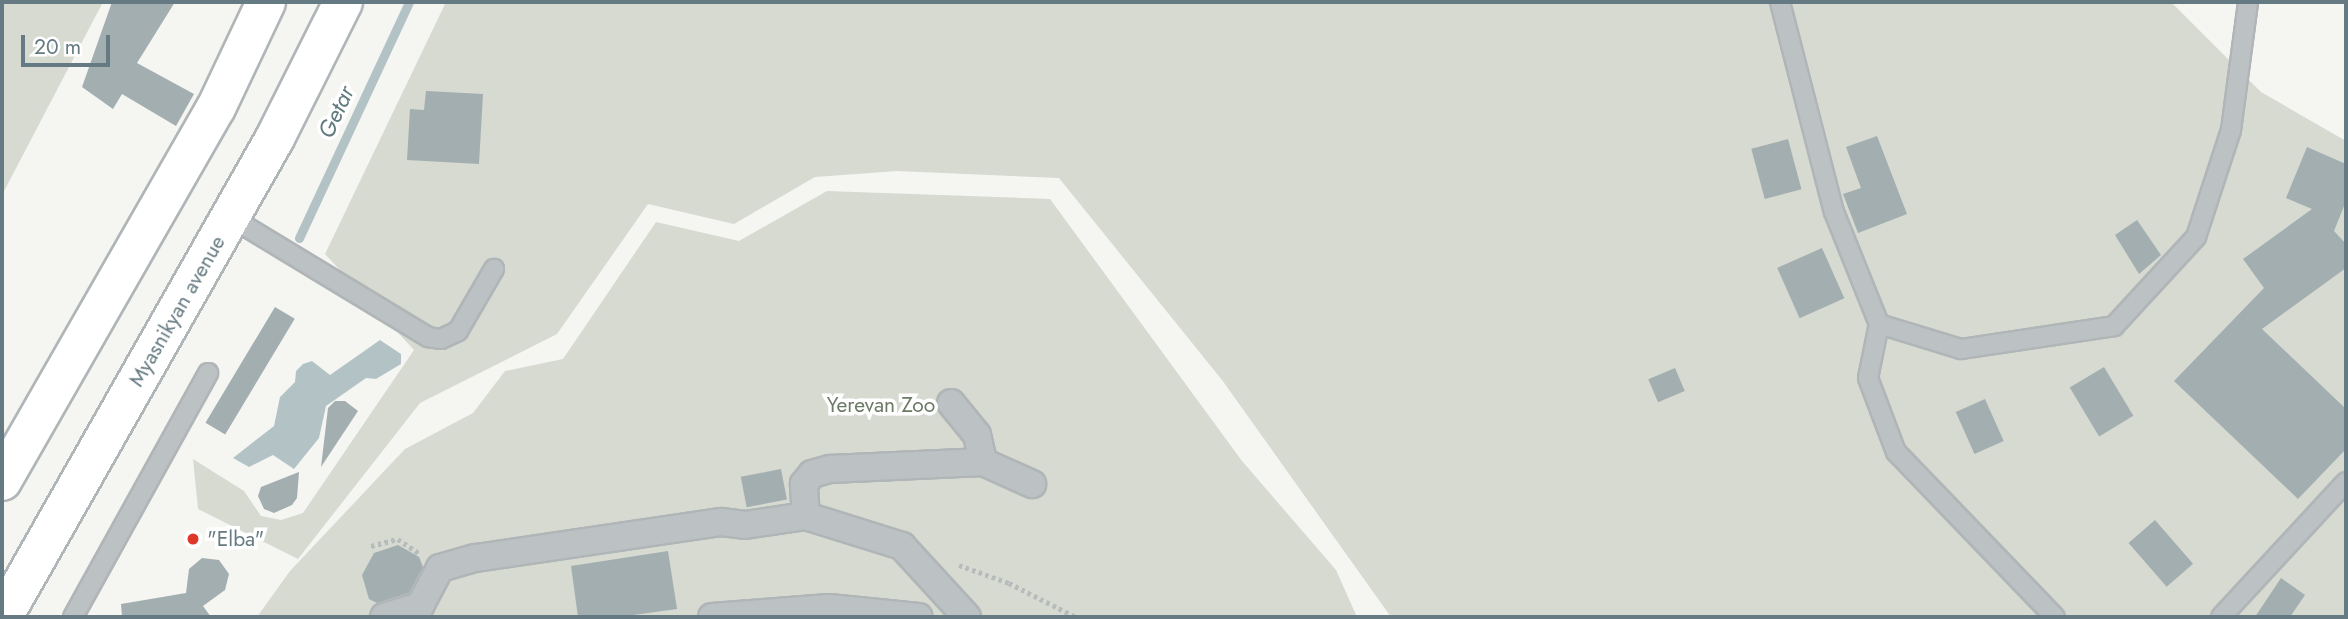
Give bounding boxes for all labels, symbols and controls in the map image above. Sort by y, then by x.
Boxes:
scale bar [24,21,114,65]
text: 20 m [34,32,81,62]
water label: Getar [312,81,360,143]
street label: Myasnikyan avenue [124,231,230,391]
park label: Yerevan Zoo [827,392,935,418]
place label: "Elba" [207,526,264,552]
marker: "Elba" [185,531,201,547]

